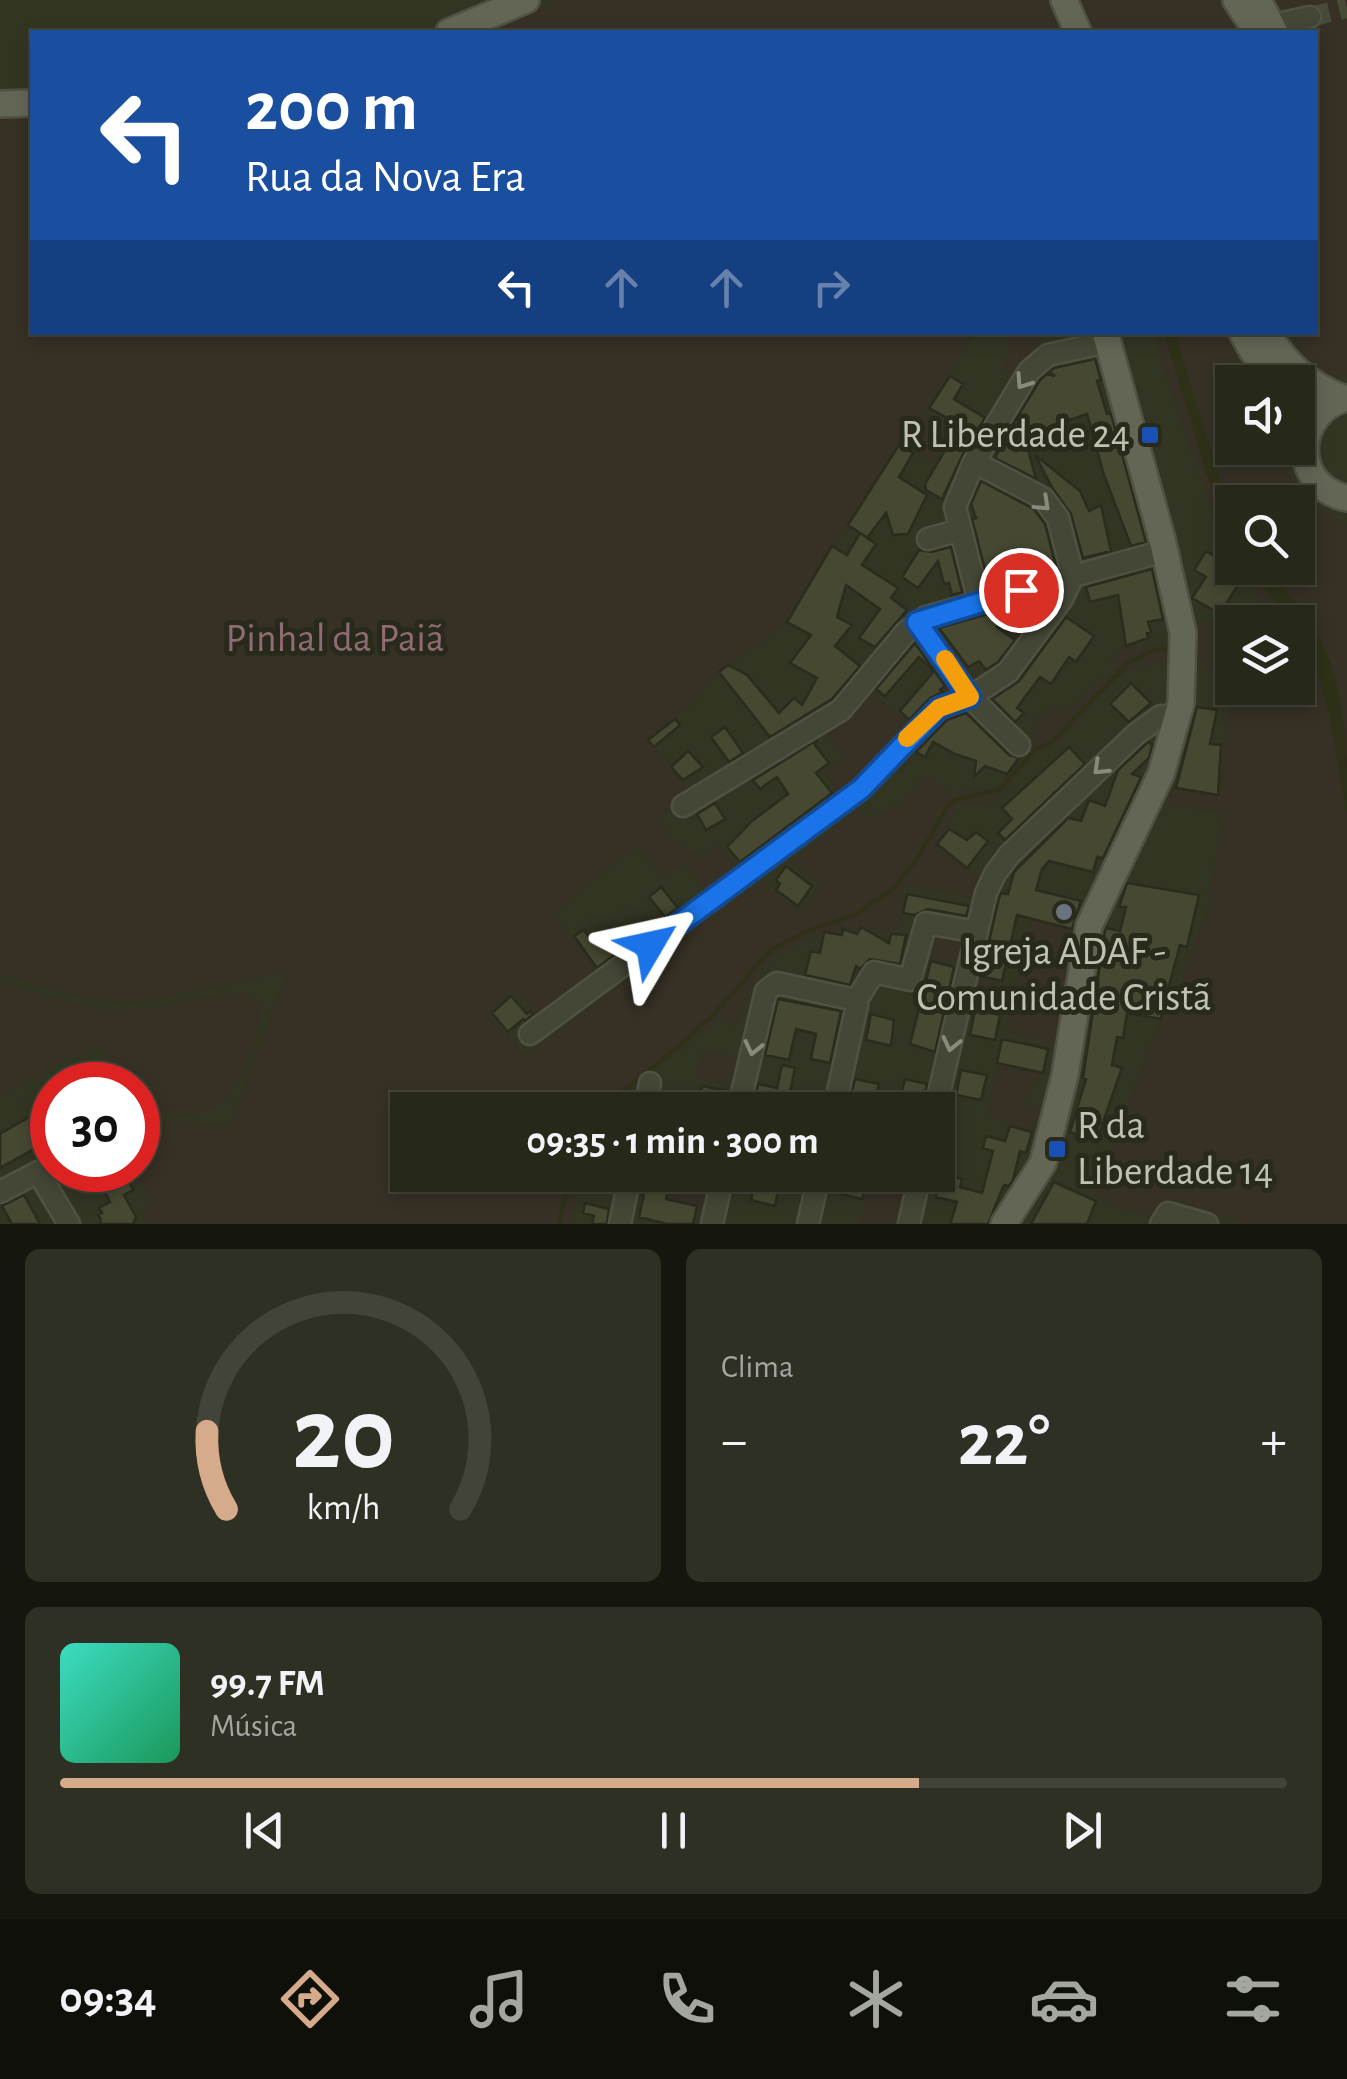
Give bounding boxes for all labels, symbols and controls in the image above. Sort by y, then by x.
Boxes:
icon: left [80,70,210,200]
text: 200 m [245,73,418,143]
text: Rua da Nova Era [245,155,526,200]
icon: left [489,260,544,315]
icon: ahead [594,260,649,315]
icon: ahead [699,260,754,315]
icon: right [804,260,859,315]
map controls [1215,365,1315,705]
button: sound [1215,365,1315,465]
one-way arrow [1017,372,1036,390]
place label: R Liberdade 24 [901,415,1130,455]
marker: R Liberdade 24 [1139,424,1161,446]
button: search [1215,485,1315,585]
one-way arrow [1032,492,1050,510]
pin [979,548,1064,633]
icon: arrive [994,563,1049,618]
button: layers [1215,605,1315,705]
park label: Pinhal da Paiã [225,619,445,659]
one-way arrow [1093,756,1111,774]
position arrow [598,893,702,997]
marker: Igreja ADAF - Comunidade Cristã [1053,901,1075,923]
place label: Igreja ADAF - Comunidade Cristã [916,932,1212,1018]
one-way arrow [942,1035,963,1052]
one-way arrow [744,1039,765,1056]
speed limit sign: 30 [30,1062,160,1192]
place label: R da Liberdade 14 [1077,1106,1273,1192]
text: 09:35 · 1 min · 300 m [526,1123,819,1161]
marker: R da Liberdade 14 [1046,1138,1068,1160]
text: Clima [721,1351,794,1383]
text: 20 [291,1384,395,1488]
text: 22° [958,1404,1050,1479]
text: − [721,1414,747,1469]
text: + [1261,1414,1287,1469]
text: km/h [306,1490,380,1526]
text: 99.7 FM [210,1665,325,1703]
text: Música [210,1710,297,1742]
icon: previous [237,1803,292,1858]
icon: pause [646,1803,701,1858]
icon: next [1055,1803,1110,1858]
icon: directions [275,1964,345,2034]
icon: music [464,1964,534,2034]
icon: phone [652,1964,722,2034]
icon: climate [841,1964,911,2034]
icon: car [1029,1964,1099,2034]
icon: filters [1218,1964,1288,2034]
text: 09:34 [59,1976,157,2021]

